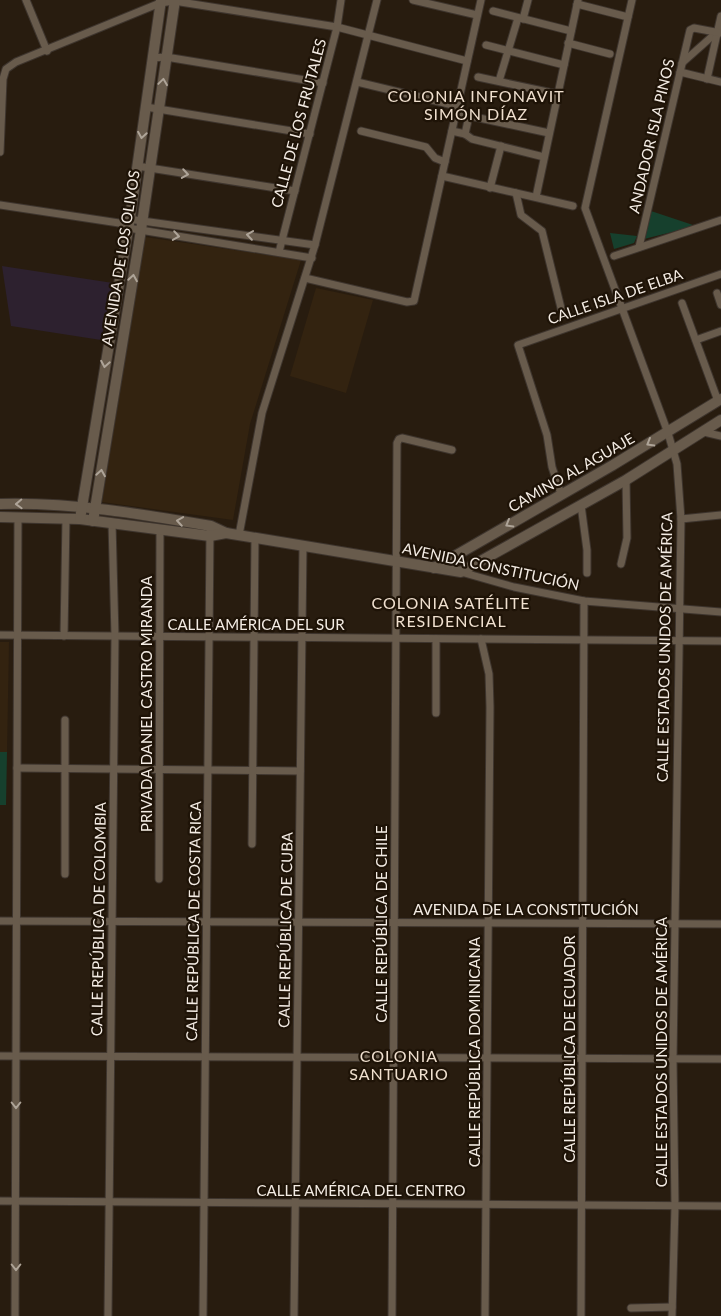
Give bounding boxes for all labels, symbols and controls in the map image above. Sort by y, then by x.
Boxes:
street label: CALLE DE LOS FRUTALES [267,36,329,210]
street label: ANDADOR ISLA PINOS [624,57,678,215]
one-way arrow [157,78,167,87]
district label: COLONIA INFONAVIT SIMÓN DÍAZ [387,86,565,123]
one-way arrow [137,131,147,139]
one-way arrow [181,168,189,178]
street label: AVENIDA DE LOS OLIVOS [97,169,143,347]
one-way arrow [172,230,180,241]
one-way arrow [246,230,254,240]
street label: CALLE ISLA DE ELBA [545,264,686,328]
one-way arrow [128,273,138,282]
one-way arrow [100,360,110,369]
street label: CAMINO AL AGUAJE [505,429,637,515]
one-way arrow [646,437,655,447]
one-way arrow [95,468,105,477]
one-way arrow [14,498,22,509]
street label: CALLE ESTADOS UNIDOS DE AMÉRICA [653,511,675,782]
one-way arrow [175,516,184,526]
one-way arrow [505,518,514,528]
street label: AVENIDA CONSTITUCIÓN [401,538,581,594]
street label: PRIVADA DANIEL CASTRO MIRANDA [137,575,155,832]
district label: COLONIA SATÉLITE RESIDENCIAL [371,593,531,630]
street label: CALLE AMÉRICA DEL SUR [167,615,345,633]
street label: CALLE REPÚBLICA DE COSTA RICA [182,800,204,1041]
street label: CALLE REPÚBLICA DE COLOMBIA [87,801,109,1036]
street label: CALLE REPÚBLICA DE CHILE [372,825,390,1023]
street label: CALLE REPÚBLICA DE CUBA [274,831,296,1028]
street label: AVENIDA DE LA CONSTITUCIÓN [413,900,639,918]
street label: CALLE ESTADOS UNIDOS DE AMÉRICA [652,916,670,1187]
street label: CALLE REPÚBLICA DE ECUADOR [560,935,578,1163]
street label: CALLE REPÚBLICA DOMINICANA [465,936,483,1167]
district label: COLONIA SANTUARIO [349,1046,449,1083]
one-way arrow [11,1102,21,1109]
street label: CALLE AMÉRICA DEL CENTRO [257,1181,465,1199]
one-way arrow [11,1264,21,1272]

